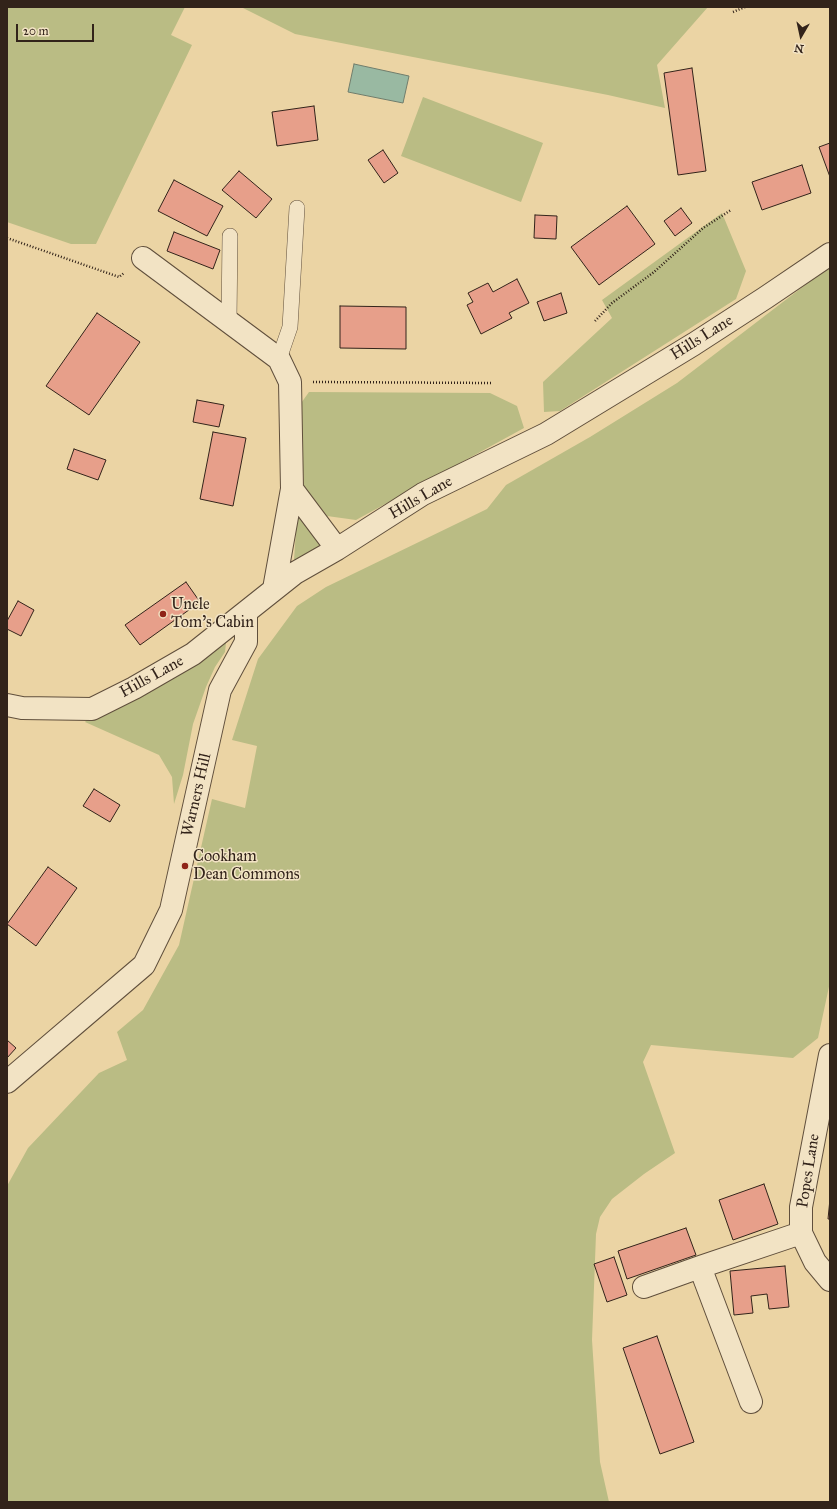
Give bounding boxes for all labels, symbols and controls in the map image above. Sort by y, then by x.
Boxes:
scale bar [18,16,96,42]
north arrow [781,16,821,56]
text: 20 m [23,24,49,38]
text: N [793,41,805,55]
street label: Hills Lane [667,311,737,365]
street label: Hills Lane [386,472,456,524]
place label: Uncle Tom's Cabin [171,595,254,633]
marker: Uncle Tom's Cabin [158,609,168,619]
street label: Hills Lane [117,652,187,702]
street label: Warners Hill [178,752,216,838]
place label: Cookham Dean Commons [193,847,300,885]
marker: Cookham Dean Commons [180,861,190,871]
street label: Popes Lane [794,1133,824,1209]

